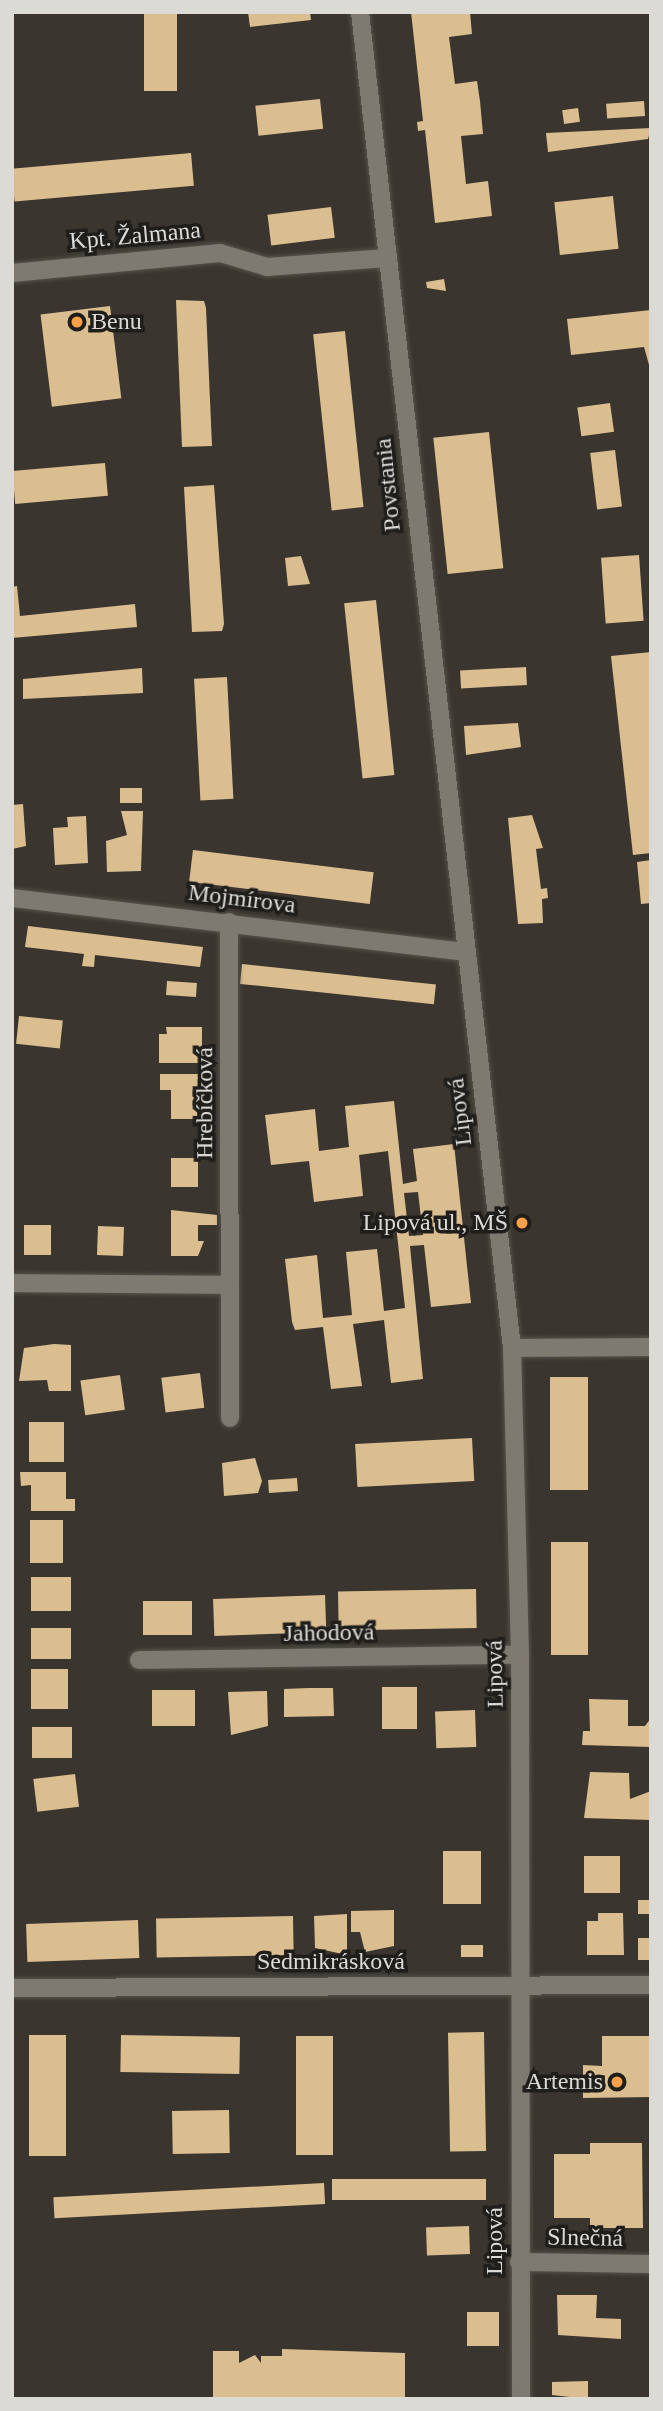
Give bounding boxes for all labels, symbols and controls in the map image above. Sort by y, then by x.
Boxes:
street label: Kpt. Žalmana [68,216,202,256]
place label: Benu [91,308,142,336]
marker: Benu [69,314,85,330]
street label: Povstania [369,437,407,533]
street label: Mojmírova [187,878,297,920]
street label: Hrebíčková [191,1047,219,1159]
street label: Lipová [442,1077,478,1147]
place label: Lipová ul., MŠ [363,1209,508,1237]
marker: Lipová ul., MŠ [514,1215,530,1231]
street label: Jahodová [283,1618,375,1648]
street label: Lipová [480,1640,510,1708]
street label: Sedmikrásková [257,1948,405,1976]
place label: Artemis [526,2068,603,2096]
marker: Artemis [609,2074,625,2090]
street label: Lipová [481,2207,509,2275]
street label: Slnečná [547,2223,623,2253]

